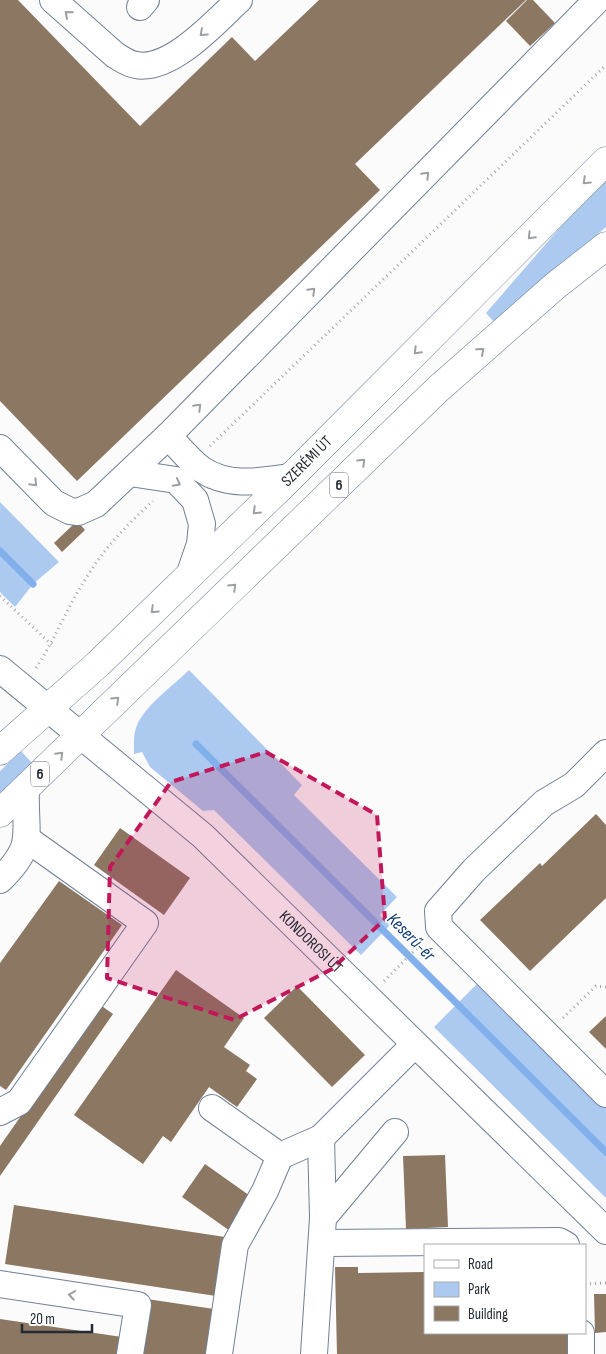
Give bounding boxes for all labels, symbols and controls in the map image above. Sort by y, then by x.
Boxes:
one-way arrow [65,11,74,20]
one-way arrow [200,27,209,36]
one-way arrow [420,172,429,181]
one-way arrow [582,175,591,184]
one-way arrow [528,230,537,239]
one-way arrow [306,288,315,297]
one-way arrow [414,346,423,355]
one-way arrow [475,348,484,357]
one-way arrow [192,403,201,412]
street label: SZERÉMI ÚT [277,432,336,491]
one-way arrow [356,459,365,468]
road number: 6 [330,472,348,498]
one-way arrow [28,477,37,486]
one-way arrow [171,477,180,487]
one-way arrow [253,505,262,514]
one-way arrow [227,584,236,593]
one-way arrow [151,604,160,613]
one-way arrow [110,697,119,706]
one-way arrow [54,751,63,760]
road number: 6 [31,762,49,786]
street label: KONDOROSI ÚT [275,907,347,977]
water label: Keserű-ér [383,909,440,966]
legend [424,1244,586,1334]
text: Road [468,1255,493,1274]
text: Park [468,1280,490,1299]
one-way arrow [68,1290,76,1301]
scale bar [22,1302,92,1334]
text: Building [468,1305,508,1324]
text: 20 m [30,1310,55,1329]

